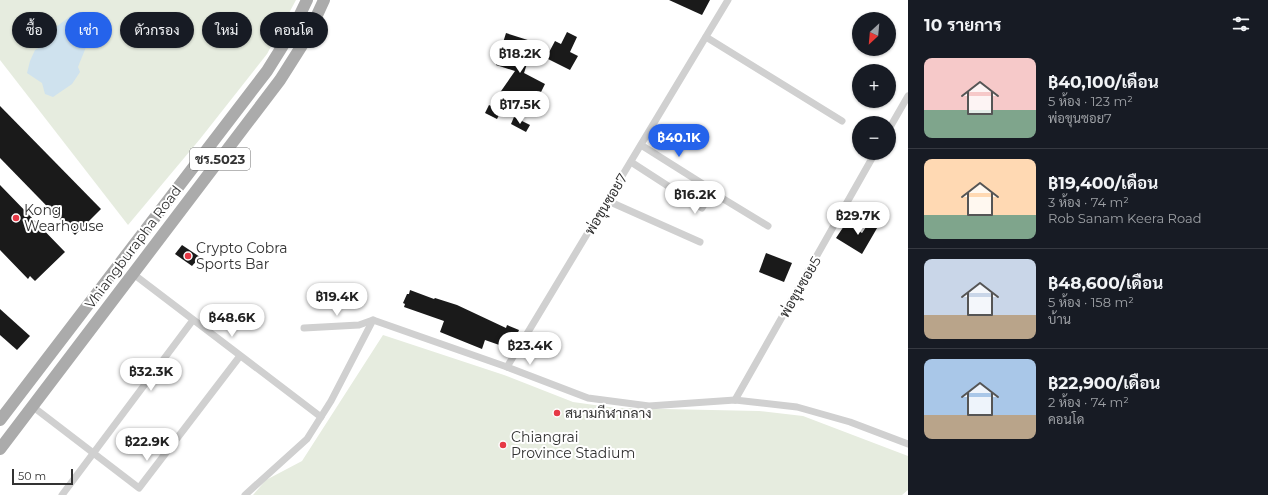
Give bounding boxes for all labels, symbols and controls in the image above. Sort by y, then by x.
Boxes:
chip: ซื้อ [12,12,57,48]
chip: เช่า [65,12,112,48]
chip: ตัวกรอง [120,12,194,48]
chip: ใหม่ [202,12,252,48]
chip: คอนโด [260,12,328,48]
north arrow [852,12,896,56]
map controls [852,12,896,160]
icon: filters [1230,13,1252,35]
text: 10 รายการ [924,15,1001,35]
pin: ฿18.2K [487,40,553,74]
text: ฿18.2K [499,45,541,61]
button: + [852,64,896,108]
text: ฿40,100/เดือน [1048,72,1159,92]
icon: home [956,74,1004,122]
pin: ฿17.5K [487,91,553,125]
text: 5 ห้อง · 123 m² [1048,93,1133,109]
text: ฿17.5K [499,96,541,112]
text: พ่อขุนซอย7 [1048,110,1112,126]
button: − [852,116,896,160]
pin: ฿40.1K [646,124,712,158]
text: ฿40.1K [657,129,701,145]
road number: ชร.5023 [190,148,250,170]
street label: พ่อขุนซอย7 [581,170,632,239]
text: ฿19,400/เดือน [1048,173,1158,193]
icon: home [956,175,1004,223]
pin: ฿16.2K [662,181,728,215]
street label: Vhiangburapha Road [81,182,185,312]
text: ฿16.2K [674,186,716,202]
text: 3 ห้อง · 74 m² [1048,194,1129,210]
place label: Kong Wearhouse [24,201,104,235]
pin: ฿29.7K [825,202,891,236]
text: ฿29.7K [836,207,880,223]
text: Rob Sanam Keera Road [1048,210,1201,226]
marker: Kong Wearhouse [11,213,21,223]
place label: Crypto Cobra Sports Bar [196,239,288,273]
marker: Crypto Cobra Sports Bar [183,251,193,261]
street label: พ่อขุนซอย5 [775,253,826,322]
text: ฿48,600/เดือน [1048,273,1163,293]
icon: home [956,275,1004,323]
pin: ฿19.4K [304,283,370,317]
text: ฿19.4K [315,288,359,304]
text: 5 ห้อง · 158 m² [1048,294,1134,310]
pin: ฿48.6K [199,304,265,338]
text: ฿48.6K [209,309,255,325]
text: บ้าน [1048,311,1071,327]
pin: ฿23.4K [497,332,563,366]
text: ฿23.4K [507,337,553,353]
pin: ฿32.3K [118,358,184,392]
text: ฿32.3K [129,363,173,379]
text: ฿22,900/เดือน [1048,373,1160,393]
icon: home [956,375,1004,423]
text: 2 ห้อง · 74 m² [1048,394,1129,410]
place label: สนามกีฬากลาง [565,404,652,422]
marker: สนามกีฬากลาง [552,408,562,418]
text: คอนโด [1048,411,1084,427]
pin: ฿22.9K [114,428,180,462]
place label: Chiangrai Province Stadium [511,428,635,462]
text: ฿22.9K [125,433,169,449]
marker: Chiangrai Province Stadium [498,440,508,450]
scale bar [12,467,73,486]
text: 50 m [18,469,46,483]

